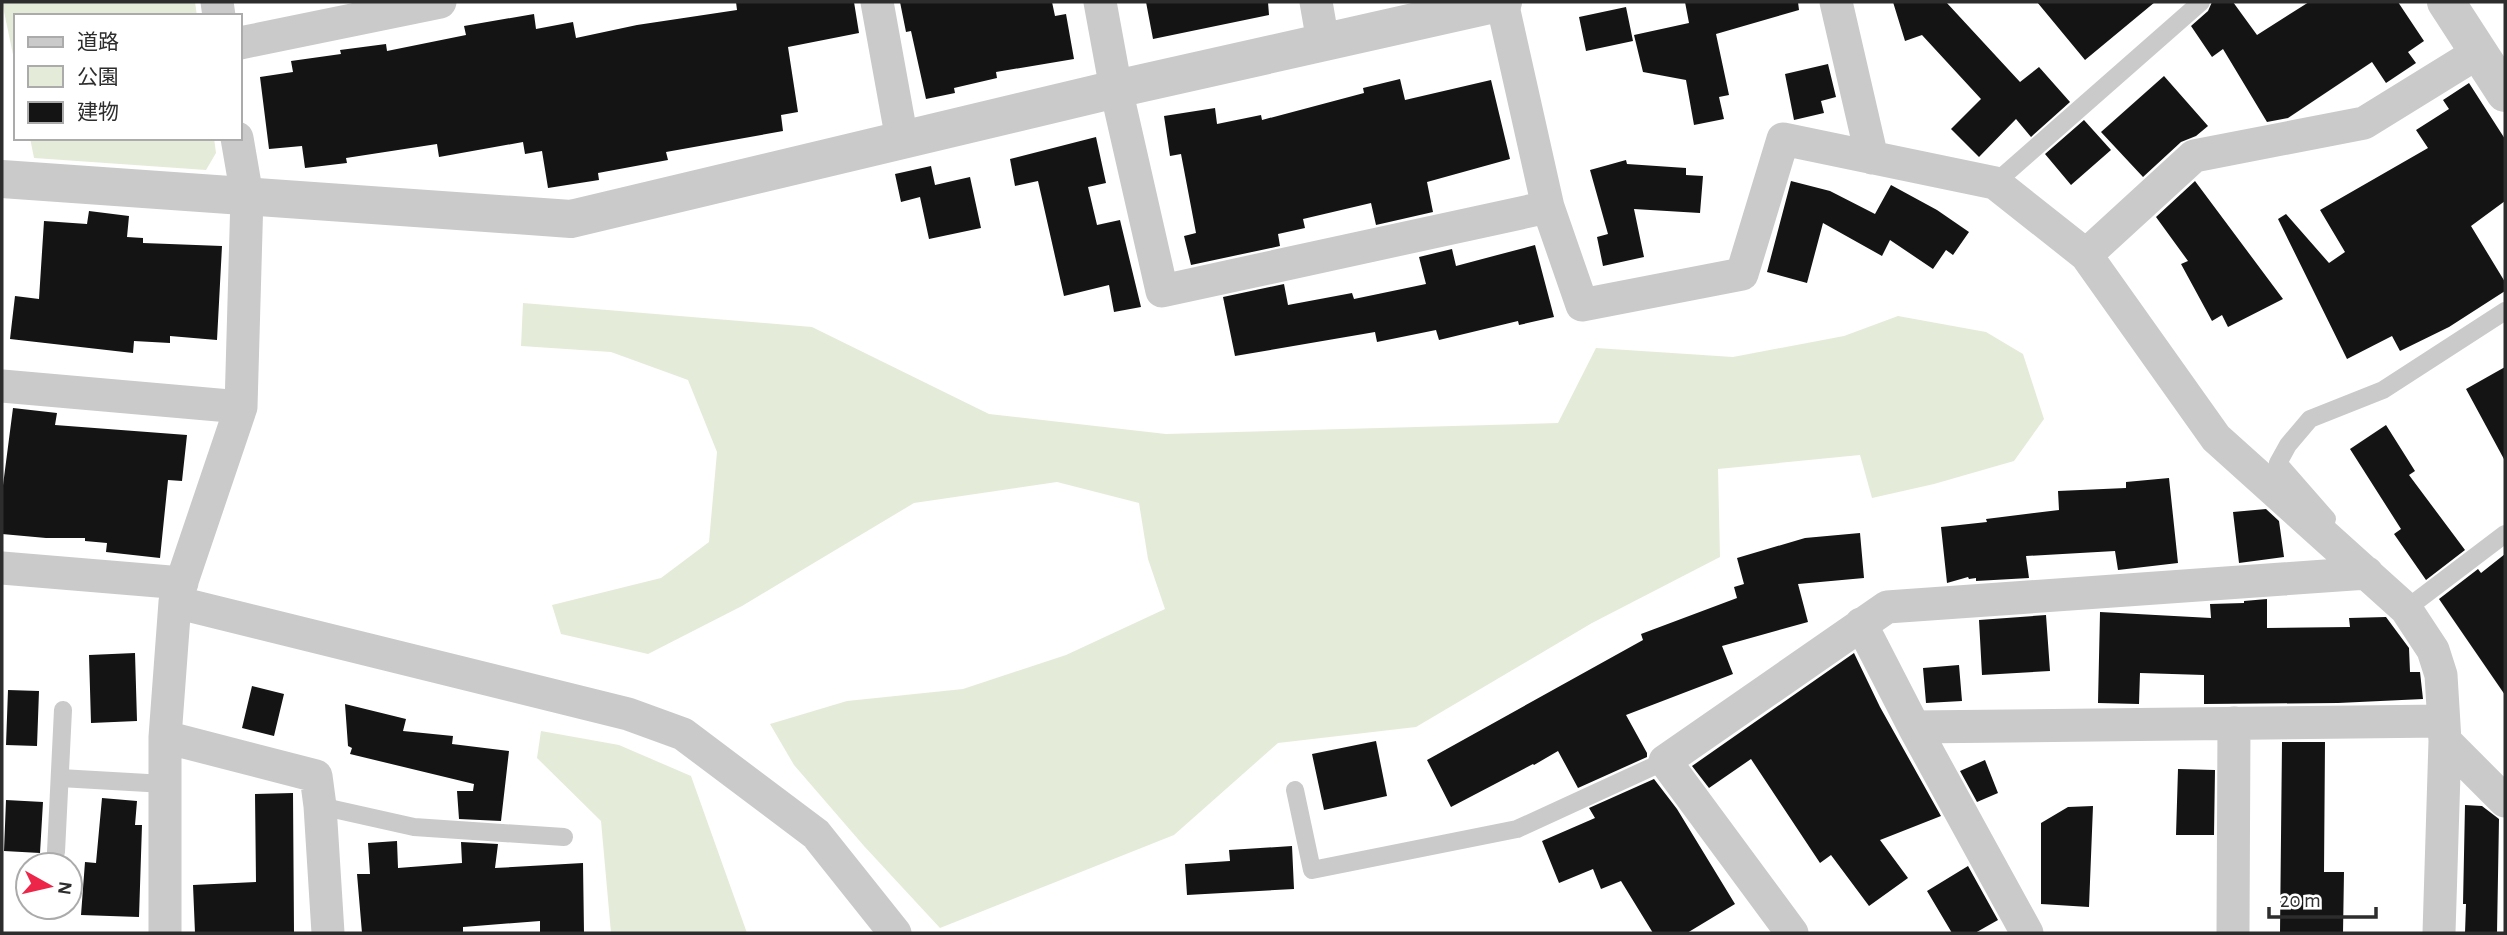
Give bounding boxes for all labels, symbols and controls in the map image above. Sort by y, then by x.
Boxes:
legend [14,14,242,140]
text: 道路 [77,31,119,53]
text: 公園 [77,67,119,88]
text: 建物 [77,101,119,123]
north arrow [14,851,84,921]
scale bar [2269,876,2376,920]
text: N [54,880,75,896]
text: 20 m [2280,890,2321,911]

